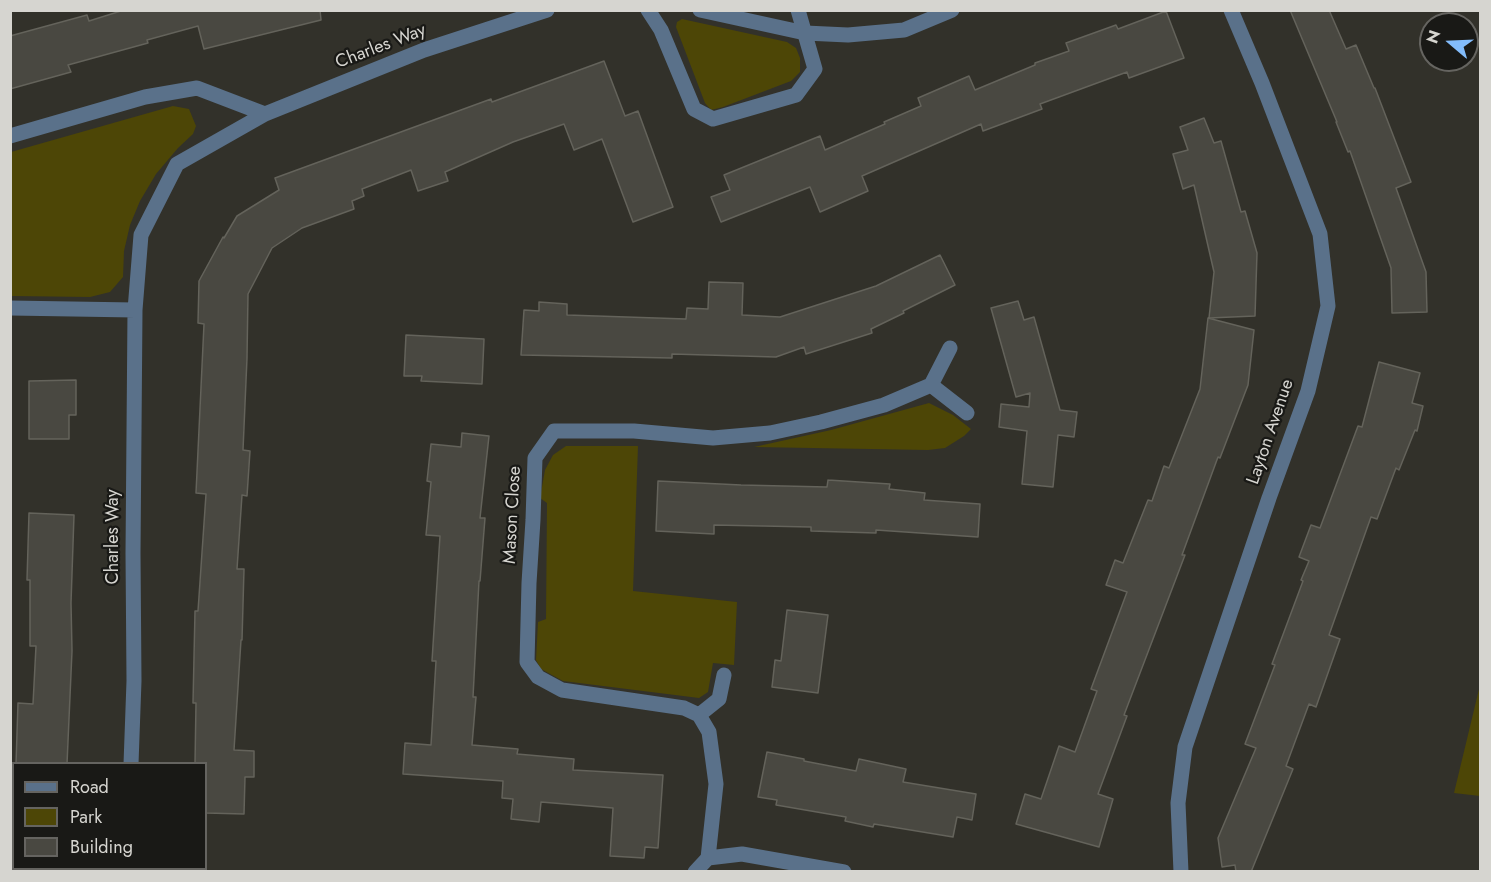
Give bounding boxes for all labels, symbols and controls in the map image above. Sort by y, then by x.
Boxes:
north arrow [1419,12,1479,72]
street label: Charles Way [333,20,429,74]
text: N [1420,27,1446,46]
street label: Layton Avenue [1243,377,1299,487]
street label: Mason Close [500,466,526,564]
street label: Charles Way [103,489,125,585]
legend [12,762,207,870]
text: Road [70,774,109,800]
text: Park [70,804,102,830]
text: Building [70,834,133,860]

